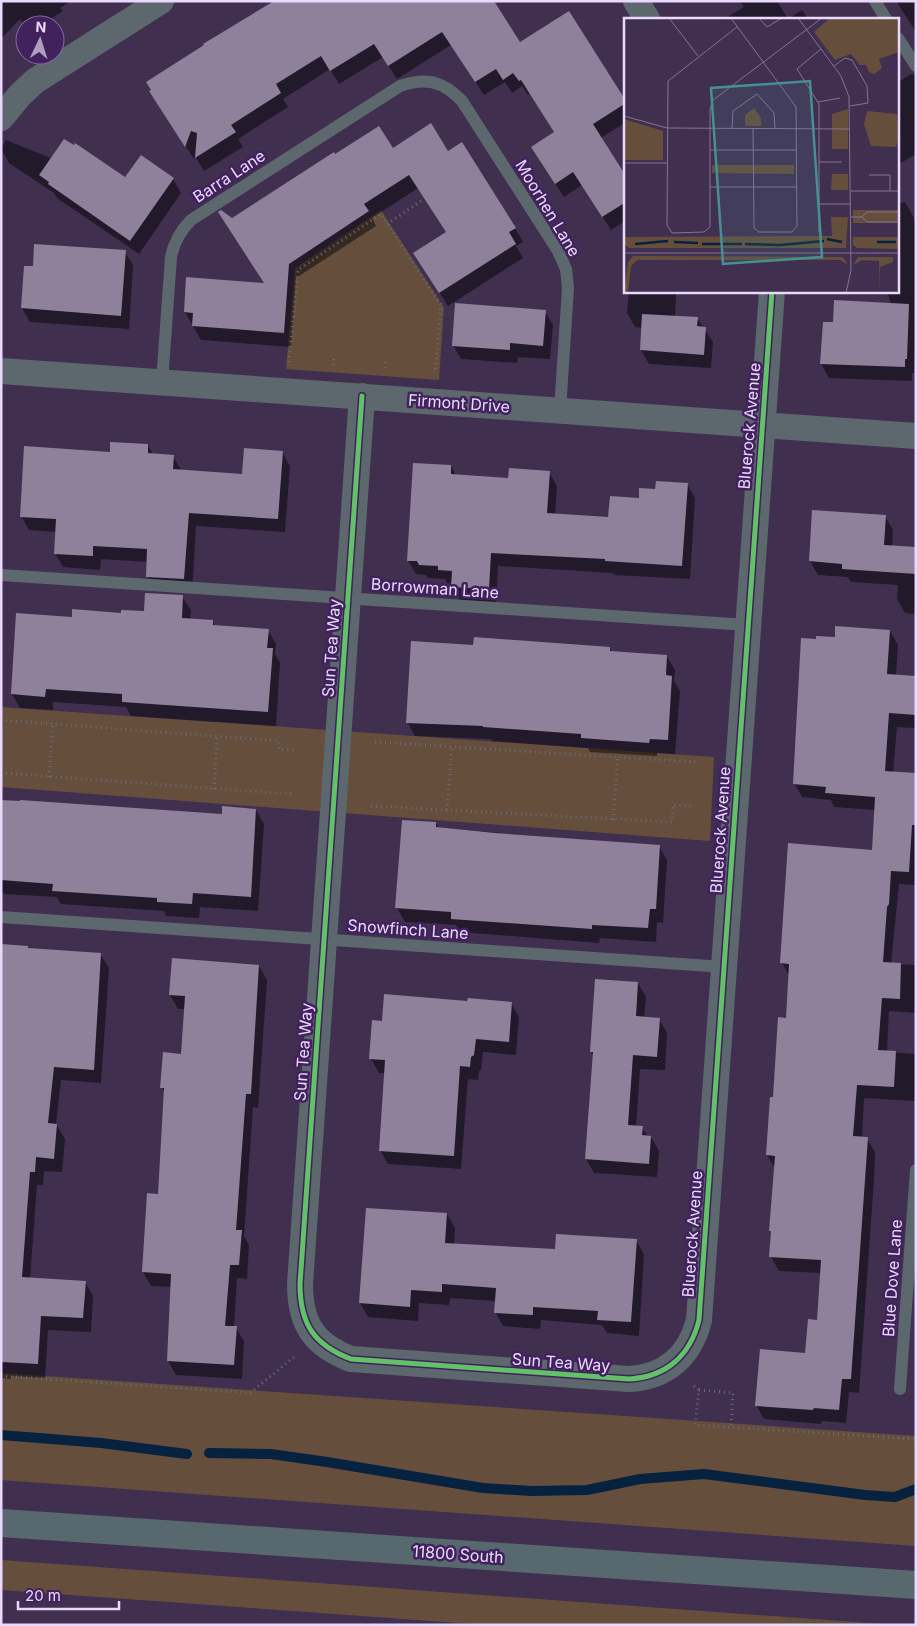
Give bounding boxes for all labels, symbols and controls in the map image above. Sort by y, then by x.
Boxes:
north arrow [15,15,65,65]
text: N [35,18,47,35]
inset map [624,18,900,292]
street label: Barra Lane [189,145,269,207]
street label: Moorhen Lane [511,156,585,260]
street label: Bluerock Avenue [733,362,765,490]
street label: Firmont Drive [407,389,511,417]
street label: Borrowman Lane [370,574,500,602]
street label: Sun Tea Way [318,598,344,698]
street label: Bluerock Avenue [706,766,734,894]
street label: Snowfinch Lane [347,915,469,943]
street label: Sun Tea Way [290,1002,316,1102]
street label: Bluerock Avenue [678,1170,706,1298]
street label: Blue Dove Lane [878,1219,906,1337]
street label: Sun Tea Way [511,1349,611,1375]
street label: 11800 South [412,1541,504,1567]
scale bar [18,1578,119,1610]
text: 20 m [25,1586,61,1605]

